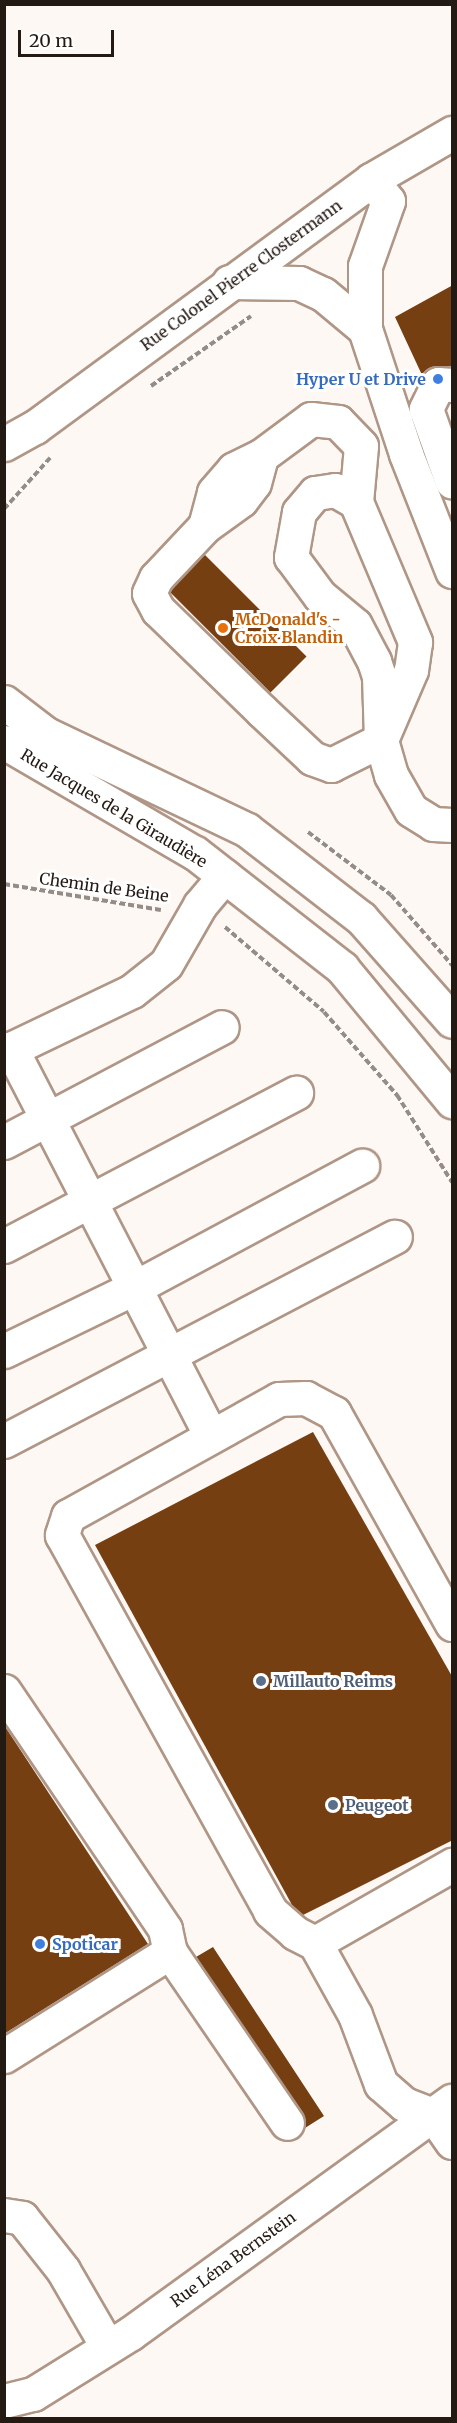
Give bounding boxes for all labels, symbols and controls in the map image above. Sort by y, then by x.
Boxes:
scale bar [21,18,117,56]
text: 20 m [29,29,73,52]
street label: Rue Colonel Pierre Clostermann [137,196,345,354]
place label: Hyper U et Drive [296,369,426,389]
marker: Hyper U et Drive [431,372,445,386]
place label: McDonald's - Croix Blandin [235,609,343,647]
marker: McDonald's - Croix Blandin [216,621,230,635]
street label: Rue Jacques de la Giraudière [17,745,211,871]
street label: Chemin de Beine [38,868,170,906]
place label: Millauto Reims [273,1671,393,1691]
marker: Millauto Reims [254,1674,268,1688]
place label: Peugeot [345,1795,409,1815]
marker: Peugeot [326,1798,340,1812]
place label: Spoticar [52,1934,118,1954]
marker: Spoticar [33,1937,47,1951]
street label: Rue Léna Bernstein [167,2207,299,2311]

